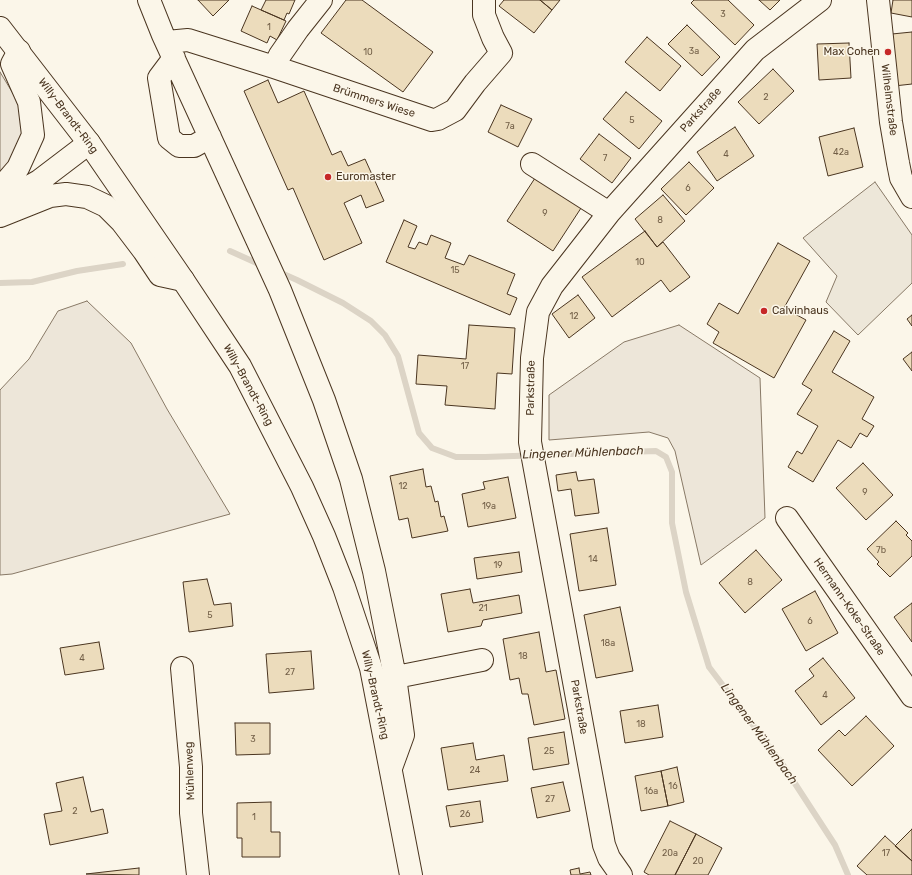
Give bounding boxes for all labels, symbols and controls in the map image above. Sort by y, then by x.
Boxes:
house number: 3 [720,9,726,19]
house number: 1 [267,22,271,32]
place label: Max Cohen [823,45,880,59]
house number: 3a [689,46,699,56]
house number: 10 [363,47,373,57]
marker: Max Cohen [883,47,893,57]
street label: Wilhelmstraße [878,63,900,137]
street label: Willy-Brandt-Ring [35,76,101,156]
street label: Brümmers Wiese [331,81,417,121]
street label: Parkstraße [678,85,724,135]
house number: 2 [763,92,769,102]
house number: 5 [629,115,635,125]
house number: 7a [505,121,515,131]
house number: 42a [833,147,849,157]
house number: 4 [723,149,729,159]
house number: 7 [603,153,607,163]
place label: Euromaster [336,170,396,184]
marker: Euromaster [323,172,333,182]
house number: 6 [685,183,691,193]
house number: 9 [542,208,548,218]
house number: 8 [657,215,663,225]
house number: 10 [635,257,645,267]
house number: 15 [450,265,460,275]
place label: Calvinhaus [772,304,828,318]
marker: Calvinhaus [759,306,769,316]
house number: 12 [569,311,579,321]
street label: Willy-Brandt-Ring [220,342,276,428]
street label: Parkstraße [524,360,538,416]
house number: 17 [461,361,469,371]
water label: Lingener Mühlenbach [522,444,644,462]
house number: 12 [398,481,408,491]
house number: 9 [862,487,868,497]
house number: 19a [482,501,496,511]
house number: 7b [876,545,886,555]
house number: 14 [588,554,598,564]
street label: Hermann-Koke-Straße [810,556,888,658]
house number: 19 [493,560,503,570]
house number: 8 [747,577,753,587]
house number: 21 [478,603,488,613]
house number: 5 [207,610,213,620]
house number: 6 [807,616,813,626]
house number: 18a [601,638,615,648]
street label: Willy-Brandt-Ring [358,649,392,741]
house number: 18 [518,651,528,661]
house number: 4 [79,653,85,663]
house number: 27 [285,667,295,677]
street label: Parkstraße [568,679,590,735]
water label: Lingener Mühlenbach [718,681,800,787]
house number: 4 [822,690,828,700]
house number: 18 [636,719,646,729]
house number: 3 [250,734,256,744]
street label: Mühlenweg [182,741,198,801]
house number: 25 [544,746,554,756]
house number: 24 [470,765,480,775]
house number: 16 [668,781,678,791]
house number: 16a [644,786,658,796]
house number: 27 [545,794,555,804]
house number: 2 [72,806,78,816]
house number: 26 [460,809,470,819]
house number: 1 [252,812,256,822]
house number: 20a [662,848,678,858]
house number: 17 [882,848,890,858]
house number: 20 [693,856,703,866]

